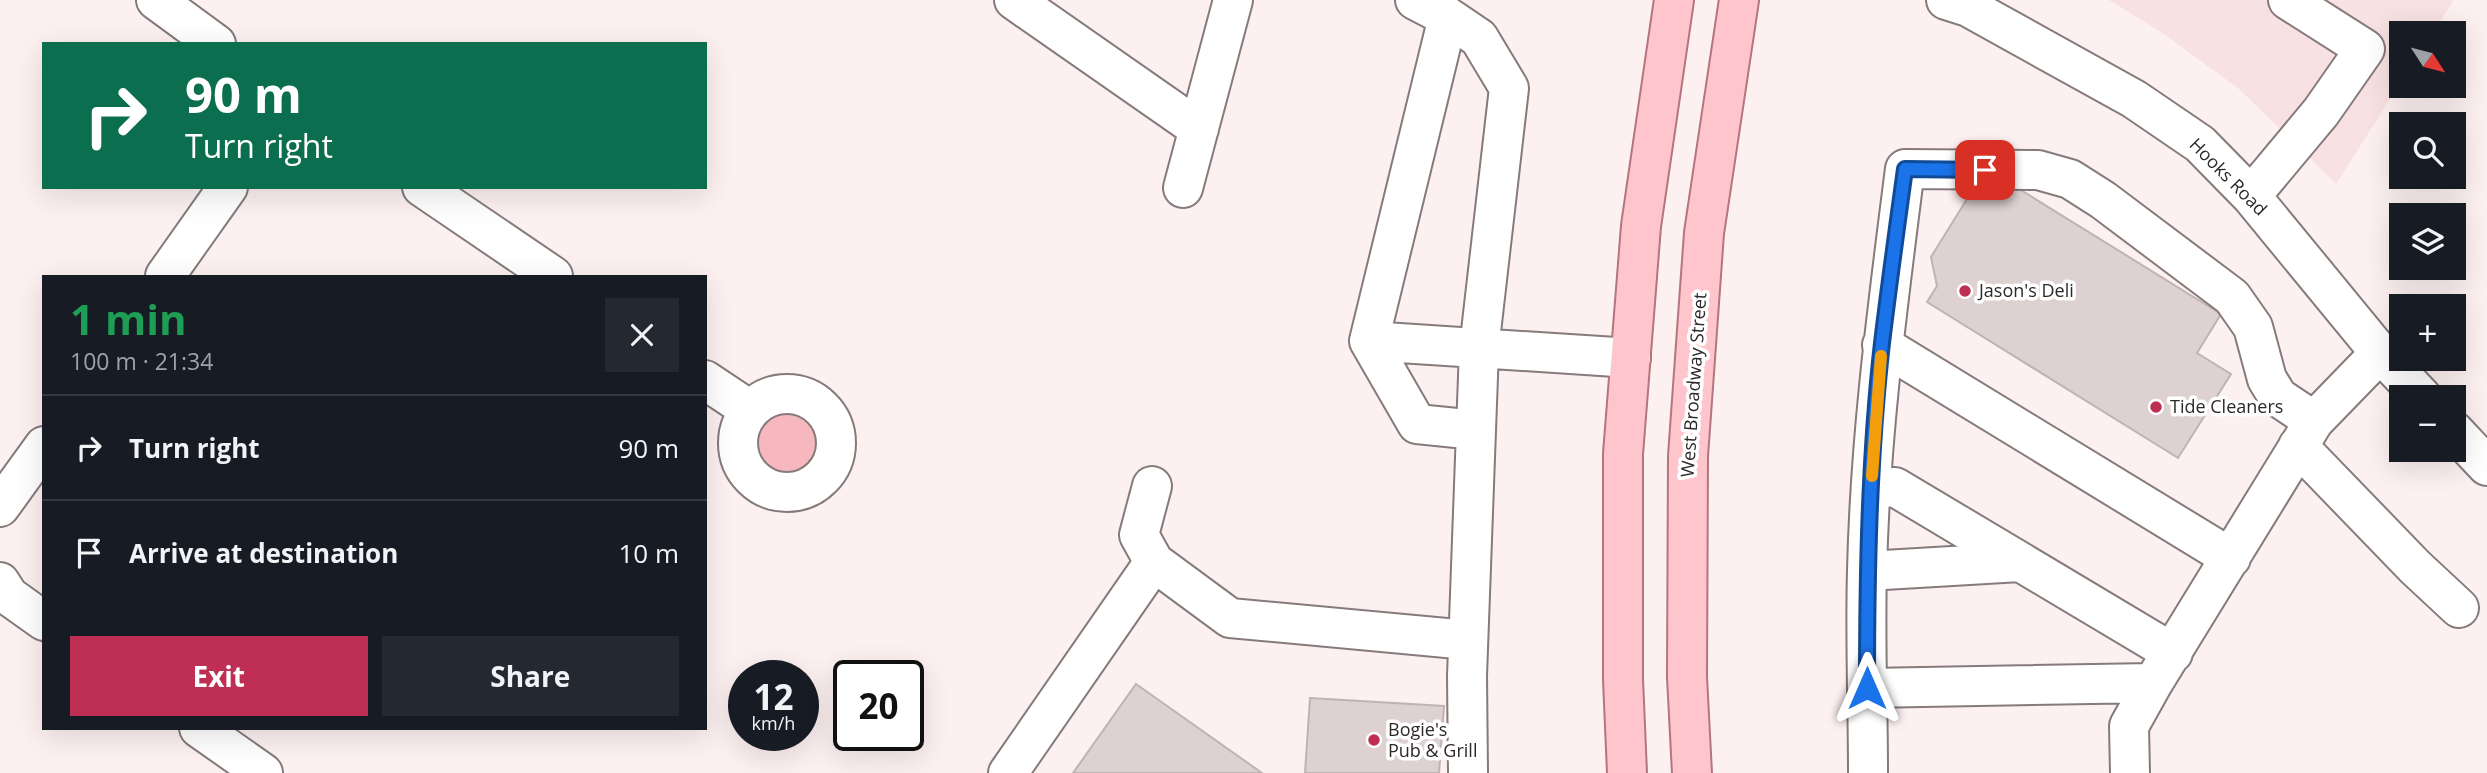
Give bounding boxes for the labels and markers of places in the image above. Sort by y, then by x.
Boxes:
pin [1955,140,2015,200]
place label: Jason's Deli [1977,278,2074,302]
marker: Jason's Deli [1957,283,1973,299]
place label: Tide Cleaners [2170,394,2283,418]
marker: Tide Cleaners [2148,399,2164,415]
place label: Bogie's Pub & Grill [1388,717,1477,762]
marker: Bogie's Pub & Grill [1366,732,1382,748]

